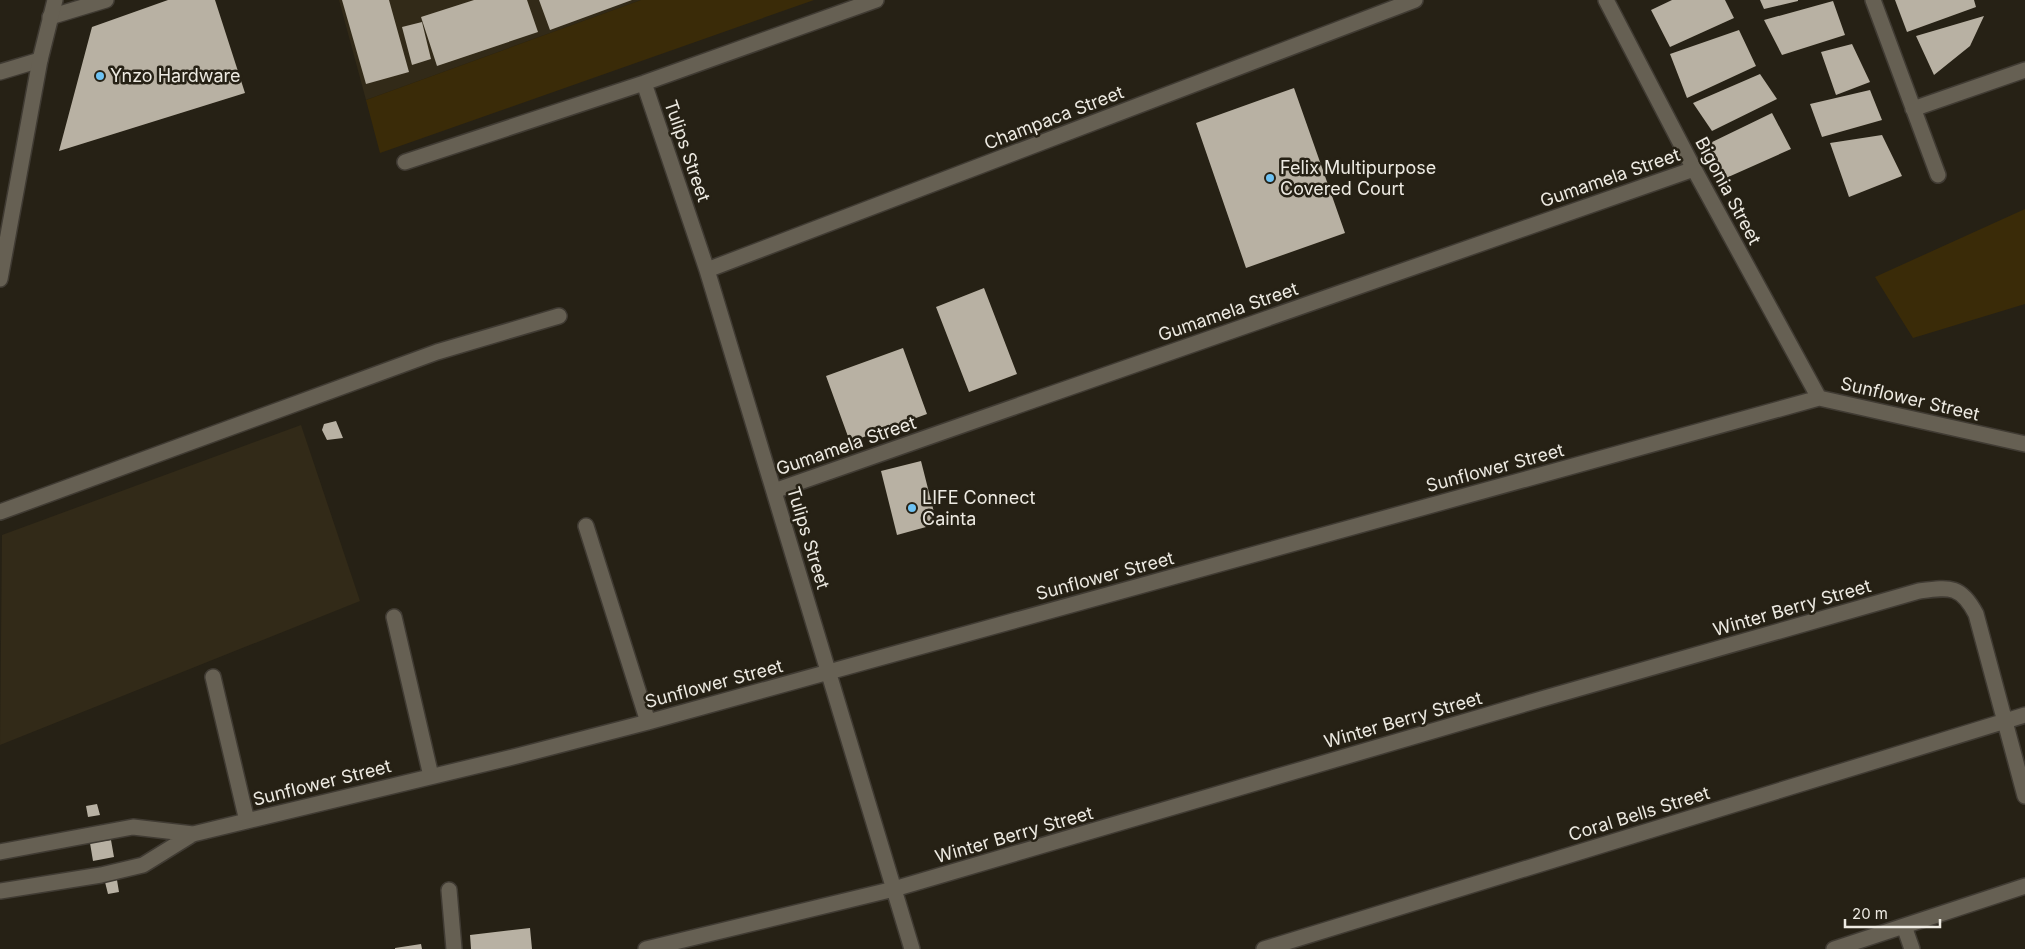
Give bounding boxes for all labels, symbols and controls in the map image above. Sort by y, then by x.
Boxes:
place label: Ynzo Hardware [110,65,240,86]
marker: Ynzo Hardware [94,70,106,82]
street label: Champaca Street [981,81,1126,154]
street label: Tulips Street [660,97,715,204]
street label: Bigonia Street [1691,133,1766,248]
street label: Gumamela Street [1537,144,1683,211]
place label: Felix Multipurpose Covered Court [1280,157,1436,199]
marker: Felix Multipurpose Covered Court [1264,172,1276,184]
street label: Gumamela Street [1155,278,1301,345]
street label: Sunflower Street [1839,372,1982,425]
street label: Gumamela Street [773,412,919,479]
street label: Sunflower Street [1424,439,1566,496]
street label: Tulips Street [783,484,834,592]
place label: LIFE Connect Cainta [922,487,1036,529]
marker: LIFE Connect Cainta [906,502,918,514]
street label: Sunflower Street [1034,547,1176,604]
street label: Winter Berry Street [1711,575,1873,640]
street label: Sunflower Street [643,655,785,712]
street label: Winter Berry Street [1322,687,1484,752]
street label: Sunflower Street [251,755,393,810]
street label: Coral Bells Street [1566,782,1712,845]
street label: Winter Berry Street [933,802,1095,867]
scale bar [1845,896,1940,928]
text: 20 m [1852,904,1888,923]

